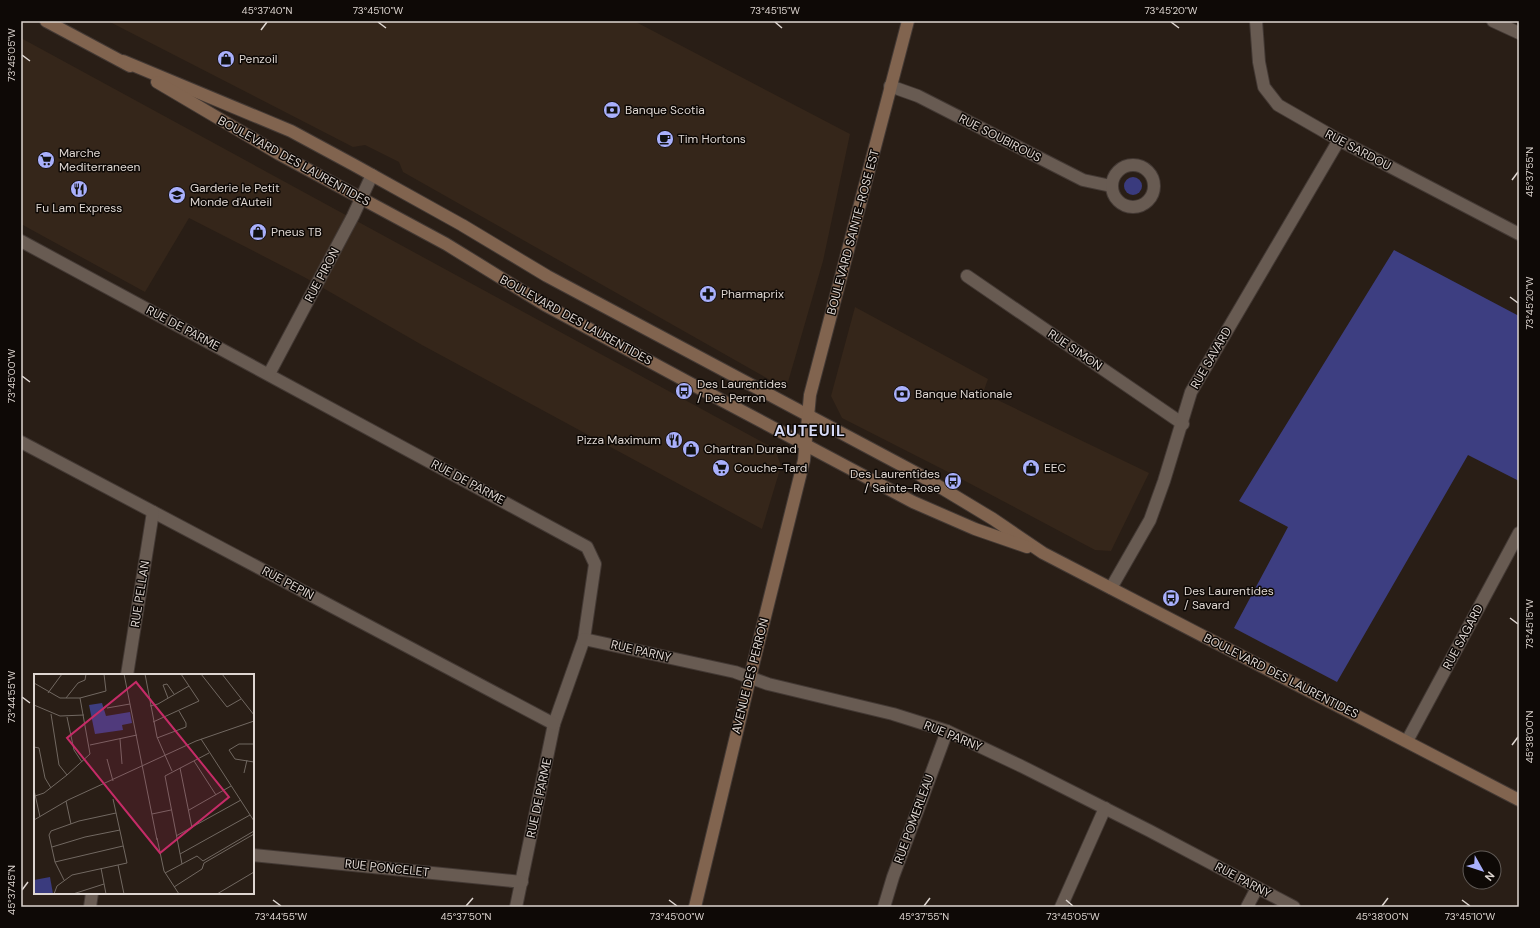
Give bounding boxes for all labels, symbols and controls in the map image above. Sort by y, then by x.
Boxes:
text: 45°37'40"N [242,4,292,17]
text: 73°45'10"W [353,4,404,17]
text: 73°45'15"W [750,4,800,17]
text: 73°45'20"W [1144,4,1198,17]
text: 73°45'05"W [5,28,18,82]
shop icon: Penzoil [216,49,236,69]
place label: Penzoil [239,51,277,67]
bank icon: Banque Scotia [602,100,622,120]
place label: Banque Scotia [625,102,705,118]
street label: RUE SOUBIROUS [956,110,1044,166]
street label: BOULEVARD DES LAURENTIDES [215,112,373,210]
street label: RUE SARDOU [1322,126,1394,174]
cafe icon: Tim Hortons [655,129,675,149]
place label: Tim Hortons [678,131,746,147]
place label: Marche Mediterraneen [59,145,141,175]
street label: BOULEVARD SAINTE-ROSE EST [823,147,883,316]
text: 45°37'55"N [1523,147,1536,197]
supermarket icon: Marche Mediterraneen [36,150,56,170]
restaurant icon: Fu Lam Express [69,179,89,199]
place label: Garderie le Petit Monde d'Auteil [190,180,280,210]
school or university icon: Garderie le Petit Monde d'Auteil [167,185,187,205]
place label: Fu Lam Express [36,200,122,216]
shop icon: Pneus TB [248,222,268,242]
place label: Pneus TB [271,224,322,240]
street label: RUE PIRON [301,245,343,305]
street label: BOULEVARD DES LAURENTIDES [497,271,655,369]
text: 73°45'20"W [1523,276,1536,330]
pharmacy icon: Pharmaprix [698,284,718,304]
place label: Pharmaprix [721,286,784,302]
street label: RUE DE PARME [143,302,223,354]
street label: RUE SAVARD [1187,324,1235,392]
street label: RUE SIMON [1045,326,1105,374]
text: 73°45'00"W [5,349,18,403]
place label: Des Laurentides / Des Perron [697,376,787,406]
bus stop icon: Des Laurentides / Des Perron [674,381,694,401]
bank icon: Banque Nationale [892,384,912,404]
place label: Banque Nationale [915,386,1013,402]
district label: AUTEUIL [774,420,846,441]
restaurant icon: Pizza Maximum [664,430,684,450]
place label: Pizza Maximum [577,432,661,448]
shop icon: Chartran Durand [681,439,701,459]
place label: Chartran Durand [704,441,797,457]
street label: RUE DE PARME [428,456,508,508]
supermarket icon: Couche-Tard [711,458,731,478]
shop icon: EEC [1021,458,1041,478]
place label: Couche-Tard [734,460,807,476]
place label: EEC [1044,460,1067,476]
place label: Des Laurentides / Sainte-Rose [850,466,940,496]
bus stop icon: Des Laurentides / Sainte-Rose [943,471,963,491]
street label: RUE PELLAN [127,559,153,629]
street label: RUE PEPIN [259,563,317,603]
place label: Des Laurentides / Savard [1184,583,1274,613]
bus stop icon: Des Laurentides / Savard [1161,588,1181,608]
text: 73°45'15"W [1523,599,1536,649]
street label: RUE SAGARD [1439,602,1487,672]
street label: AVENUE DES PERRON [728,617,772,735]
street label: BOULEVARD DES LAURENTIDES [1201,630,1361,722]
street label: RUE PARNY [609,636,673,666]
text: 73°44'55"W [5,670,18,723]
inset map [34,674,254,894]
text: 45°38'00"N [1523,711,1536,763]
street label: RUE PARNY [922,717,984,755]
street label: RUE DE PARME [523,756,555,839]
street label: RUE POMERLEAU [890,772,938,866]
north arrow [1462,850,1502,890]
street label: RUE PONCELET [344,856,430,880]
street label: RUE PARNY [1212,859,1274,901]
text: 45°37'45"N [5,865,18,915]
text: N [1482,869,1498,884]
text: 73°44'55"W [255,910,308,923]
text: 45°37'50"N [440,910,492,923]
text: 73°45'00"W [650,910,704,923]
text: 45°37'55"N [899,910,949,923]
text: 73°45'05"W [1046,910,1100,923]
text: 45°38'00"N [1356,910,1408,923]
text: 73°45'10"W [1445,910,1496,923]

